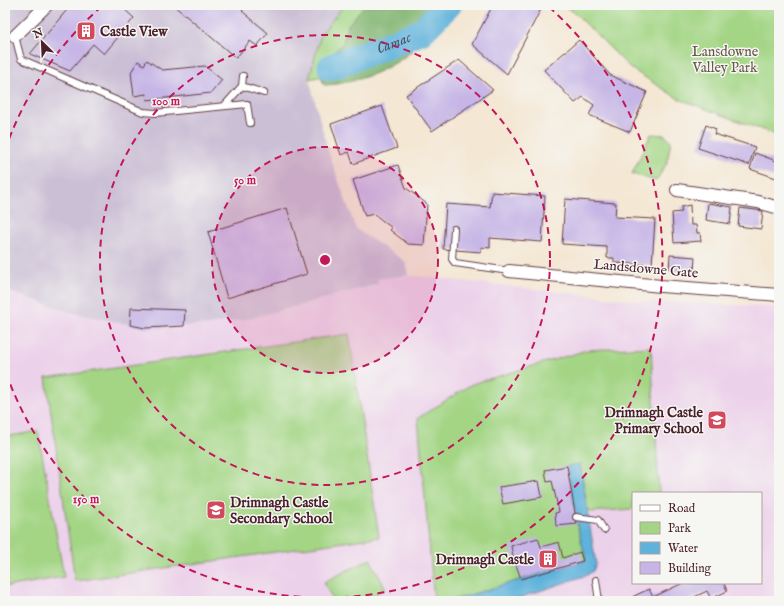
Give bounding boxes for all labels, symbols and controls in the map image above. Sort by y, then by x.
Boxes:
building icon: Castle View [75,20,97,42]
north arrow [22,22,62,62]
place label: Castle View [100,23,168,41]
text: N [30,25,46,43]
water label: Camac [374,28,414,59]
park label: Lansdowne Valley Park [692,43,759,77]
text: 100 m [152,94,181,109]
text: 50 m [234,173,257,188]
centre of rings [318,253,332,267]
street label: Landsdowne Gate [593,255,700,283]
place label: Drimnagh Castle Primary School [604,404,704,438]
school or university icon: Drimnagh Castle Primary School [706,409,728,431]
text: 150 m [73,492,100,507]
legend [632,492,762,584]
place label: Drimnagh Castle Secondary School [230,494,334,528]
school or university icon: Drimnagh Castle Secondary School [205,499,227,521]
text: Road [668,501,696,516]
text: Park [668,521,691,536]
text: Water [668,541,699,556]
building icon: Drimnagh Castle [537,548,559,570]
place label: Drimnagh Castle [435,551,535,569]
text: Building [668,561,712,576]

